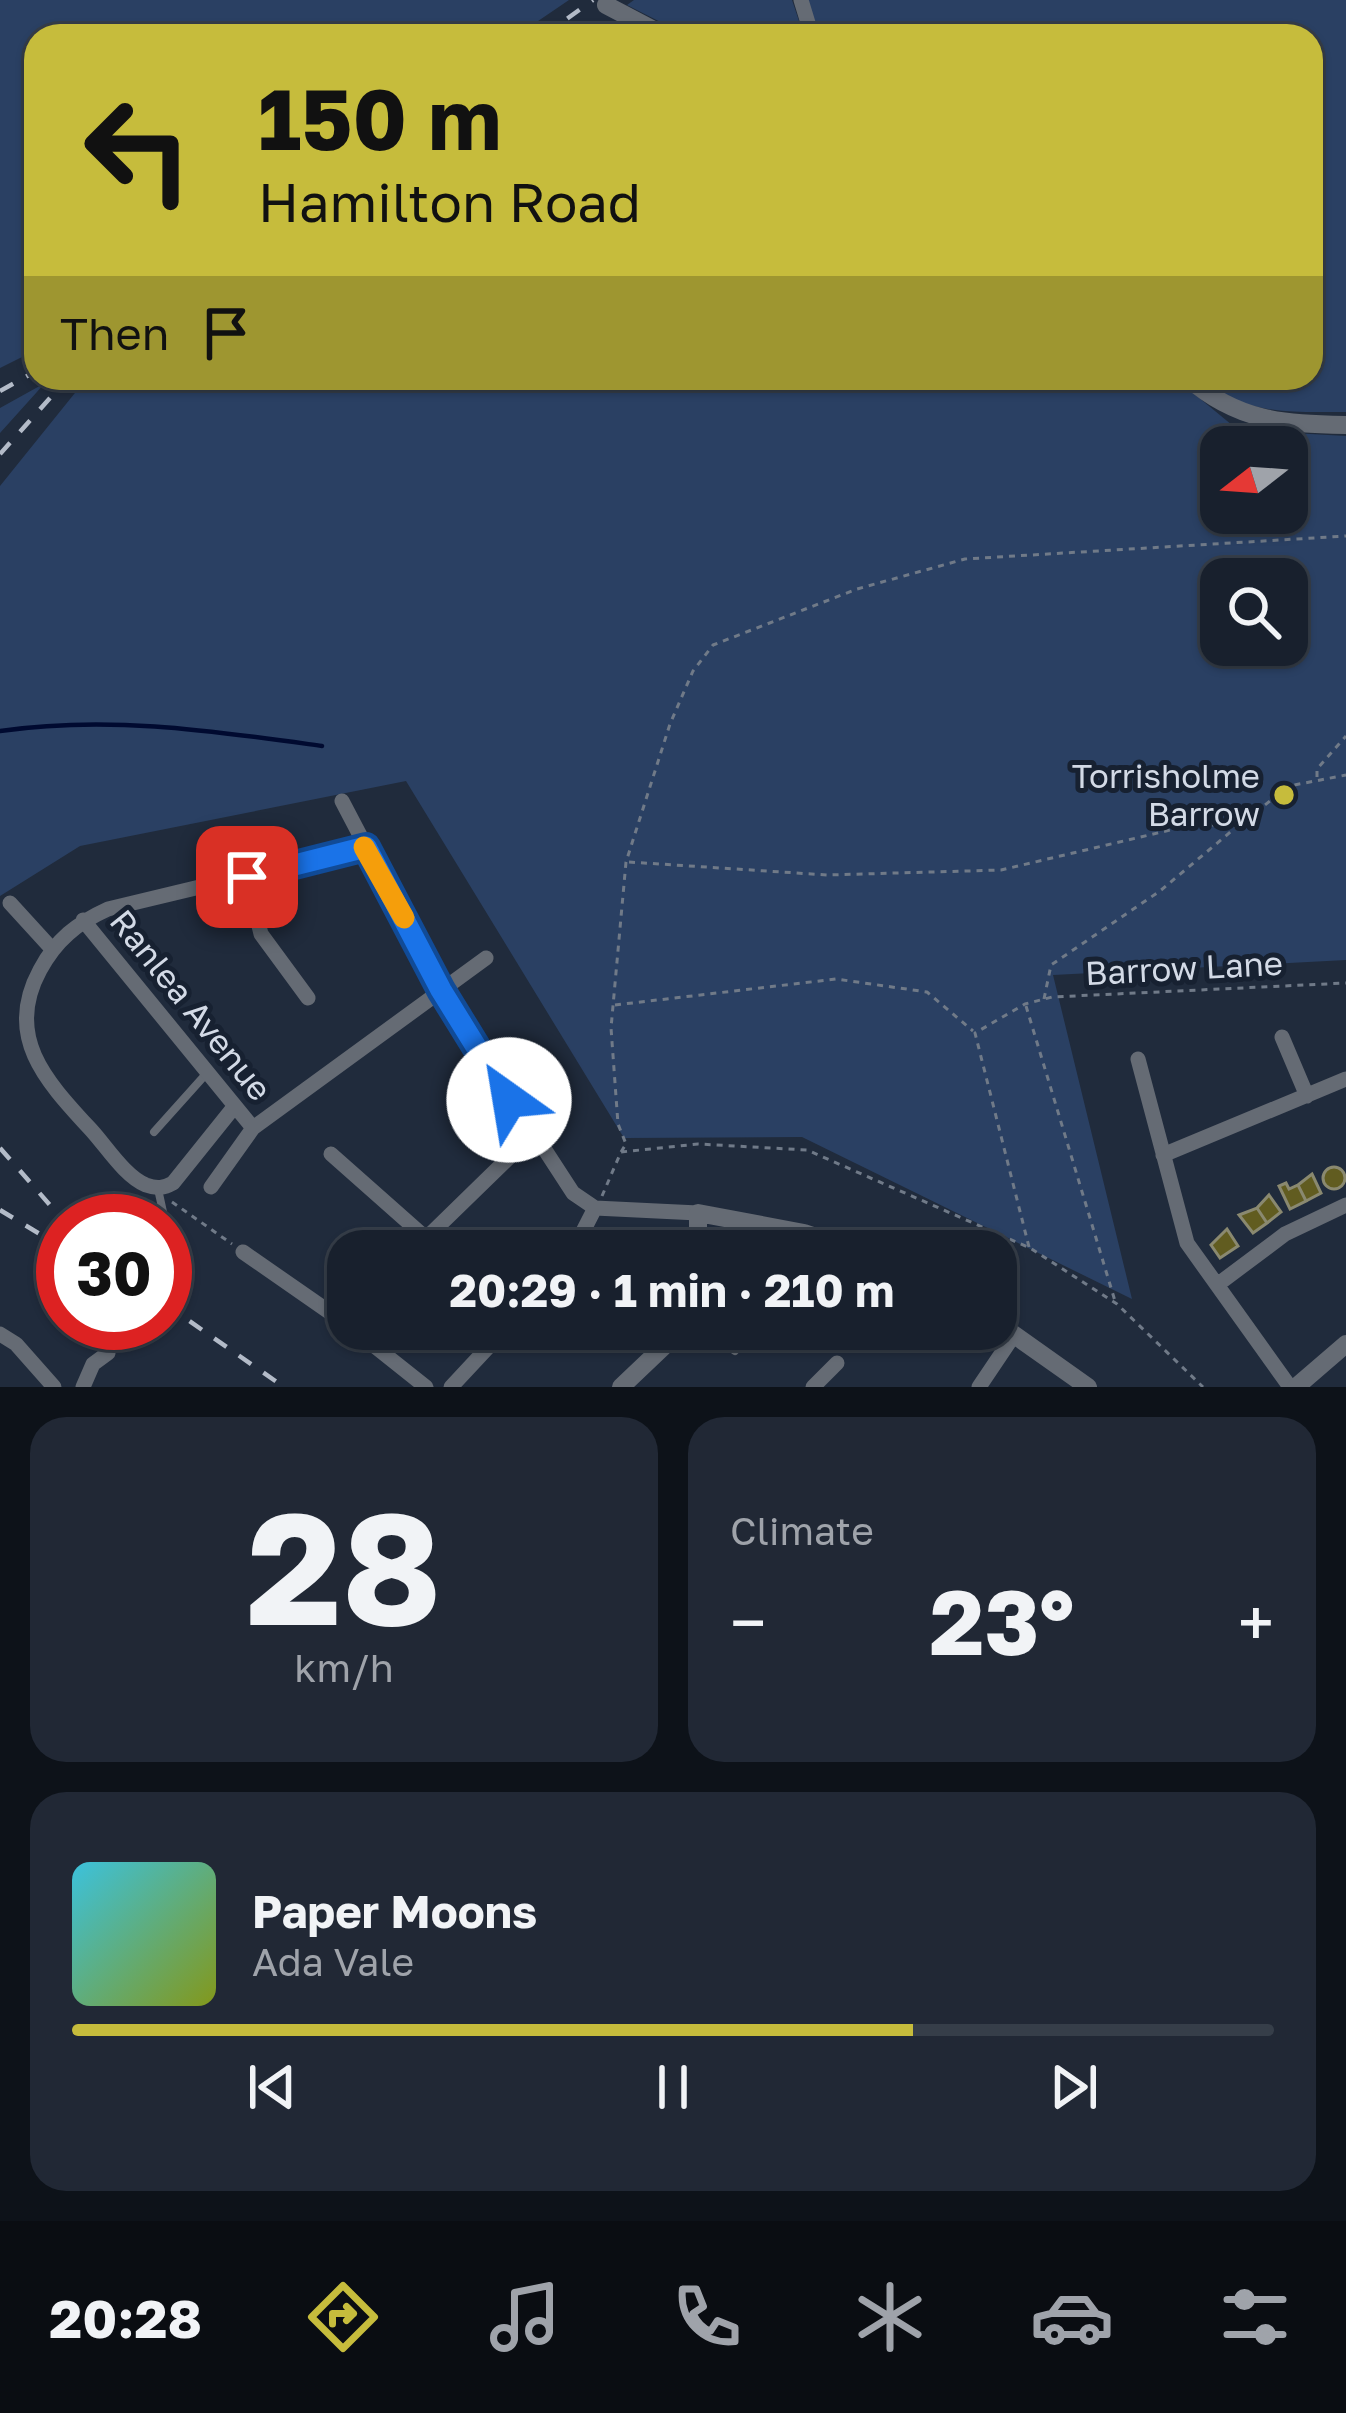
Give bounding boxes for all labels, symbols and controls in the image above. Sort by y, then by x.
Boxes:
text: 150 m [258,68,502,168]
icon: left [60,72,216,228]
text: Hamilton Road [258,169,641,234]
icon: arrive [193,300,259,366]
text: Then [60,306,169,360]
north arrow [1200,426,1308,534]
map controls [1200,426,1308,666]
button: search [1200,558,1308,666]
place label: Torrisholme Barrow [1072,756,1260,833]
marker: Torrisholme Barrow [1271,782,1297,808]
pin [196,826,298,928]
icon: arrive [214,844,280,910]
street label: Ranlea Avenue [103,902,280,1108]
street label: Barrow Lane [1084,943,1284,992]
position arrow [446,1037,572,1163]
speed limit sign: 30 [36,1194,192,1350]
text: 20:29 · 1 min · 210 m [450,1263,894,1317]
text: 28 [247,1472,442,1659]
text: Climate [730,1507,874,1554]
text: 23° [930,1567,1074,1675]
text: − [730,1582,766,1662]
text: + [1238,1582,1274,1662]
text: km/h [294,1644,394,1691]
text: Paper Moons [252,1884,537,1938]
text: Ada Vale [252,1938,414,1985]
icon: previous [239,2054,305,2120]
icon: pause [640,2054,706,2120]
icon: next [1041,2054,1107,2120]
icon: directions [301,2275,385,2359]
icon: music [483,2275,567,2359]
icon: phone [665,2275,749,2359]
icon: climate [848,2275,932,2359]
icon: car [1030,2275,1114,2359]
icon: filters [1213,2275,1297,2359]
text: 20:28 [49,2285,202,2350]

